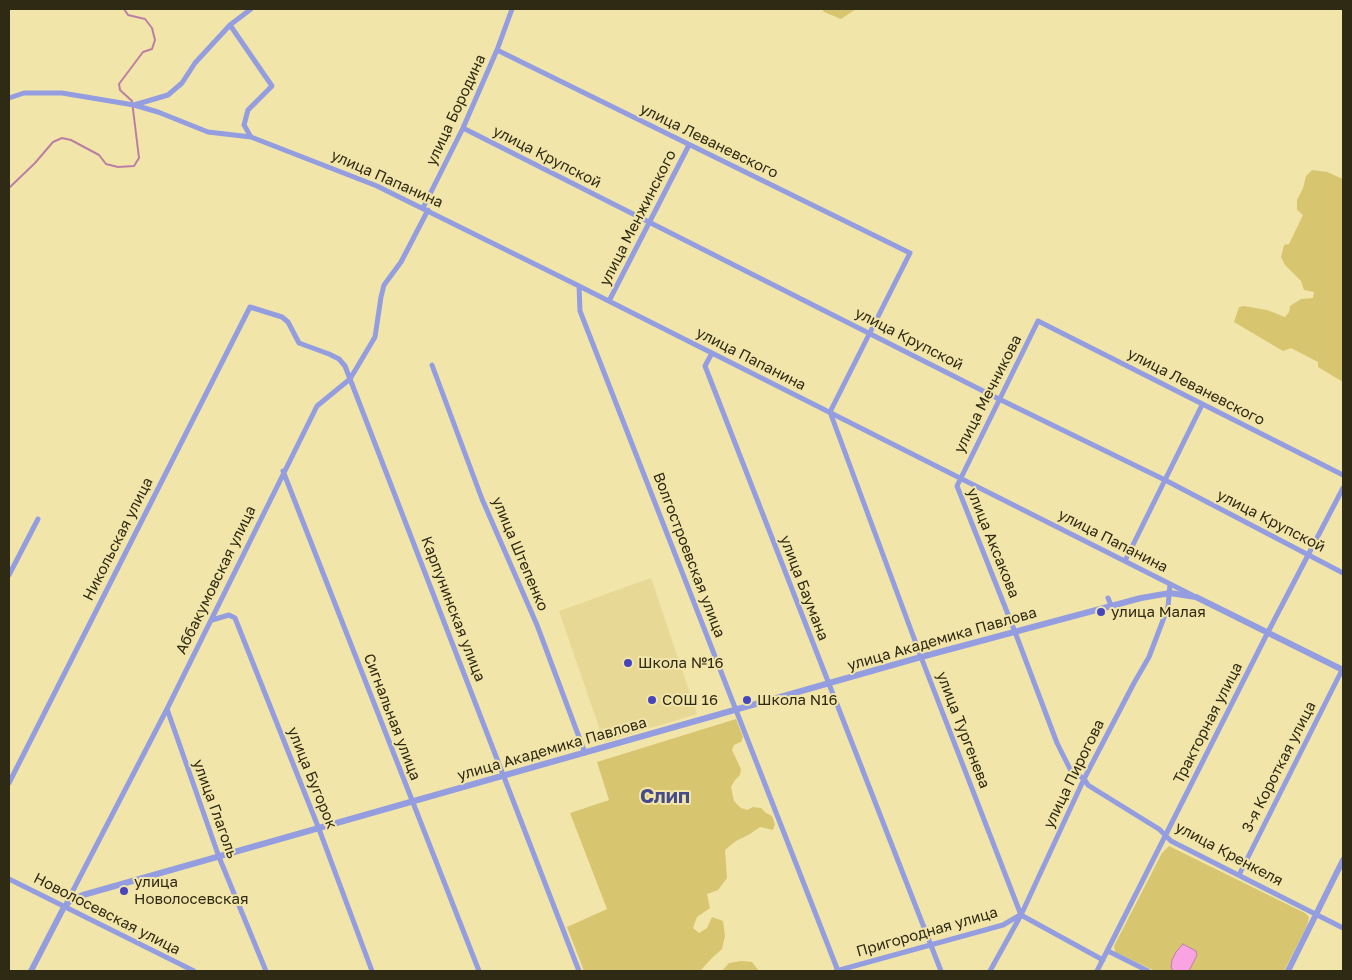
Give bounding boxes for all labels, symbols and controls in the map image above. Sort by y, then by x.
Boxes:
street label: улица Бородина [422,52,490,168]
street label: улица Леваневского [637,100,781,182]
street label: улица Крупской [490,122,604,192]
street label: улица Папанина [328,146,446,212]
street label: улица Менжинского [596,147,680,289]
street label: улица Крупской [852,304,966,374]
street label: улица Папанина [693,324,809,394]
street label: улица Мечникова [950,332,1026,456]
street label: улица Леваневского [1124,345,1268,429]
street label: Волгостроевская улица [649,470,729,640]
street label: Никольская улица [79,474,157,604]
street label: улица Аксакова [963,485,1023,601]
street label: улица Крупской [1214,486,1328,556]
street label: улица Штепенко [488,494,552,614]
street label: Аббакумовская улица [172,503,260,657]
street label: улица Папанина [1055,506,1171,576]
street label: улица Баумана [776,533,832,643]
street label: Карпунинская улица [417,534,489,684]
street label: улица Академика Павлова [845,603,1039,675]
place label: улица Малая [1111,603,1206,621]
marker: улица Малая [1095,606,1107,618]
street label: Сигнальная улица [360,651,424,783]
place label: Школа №16 [638,654,723,672]
marker: Школа №16 [622,657,634,669]
street label: Тракторная улица [1170,659,1246,787]
street label: улица Тургенева [932,669,994,791]
place label: СОШ 16 [662,691,718,709]
place label: Школа N16 [757,691,837,709]
marker: СОШ 16 [646,694,658,706]
marker: Школа N16 [741,694,753,706]
street label: 3-я Короткая улица [1238,698,1320,836]
street label: улица Академика Павлова [455,713,649,785]
street label: улица Пирогова [1040,717,1108,831]
street label: улица Бугорок [283,724,341,832]
street label: улица Глаголь [189,757,241,861]
district label: Слип [640,785,690,809]
street label: улица Кренкеля [1172,818,1286,890]
street label: Новолосевская улица [31,869,183,959]
place label: улица Новолосевская [134,873,249,908]
marker: улица Новолосевская [118,885,130,897]
street label: Пригородная улица [854,903,1000,961]

